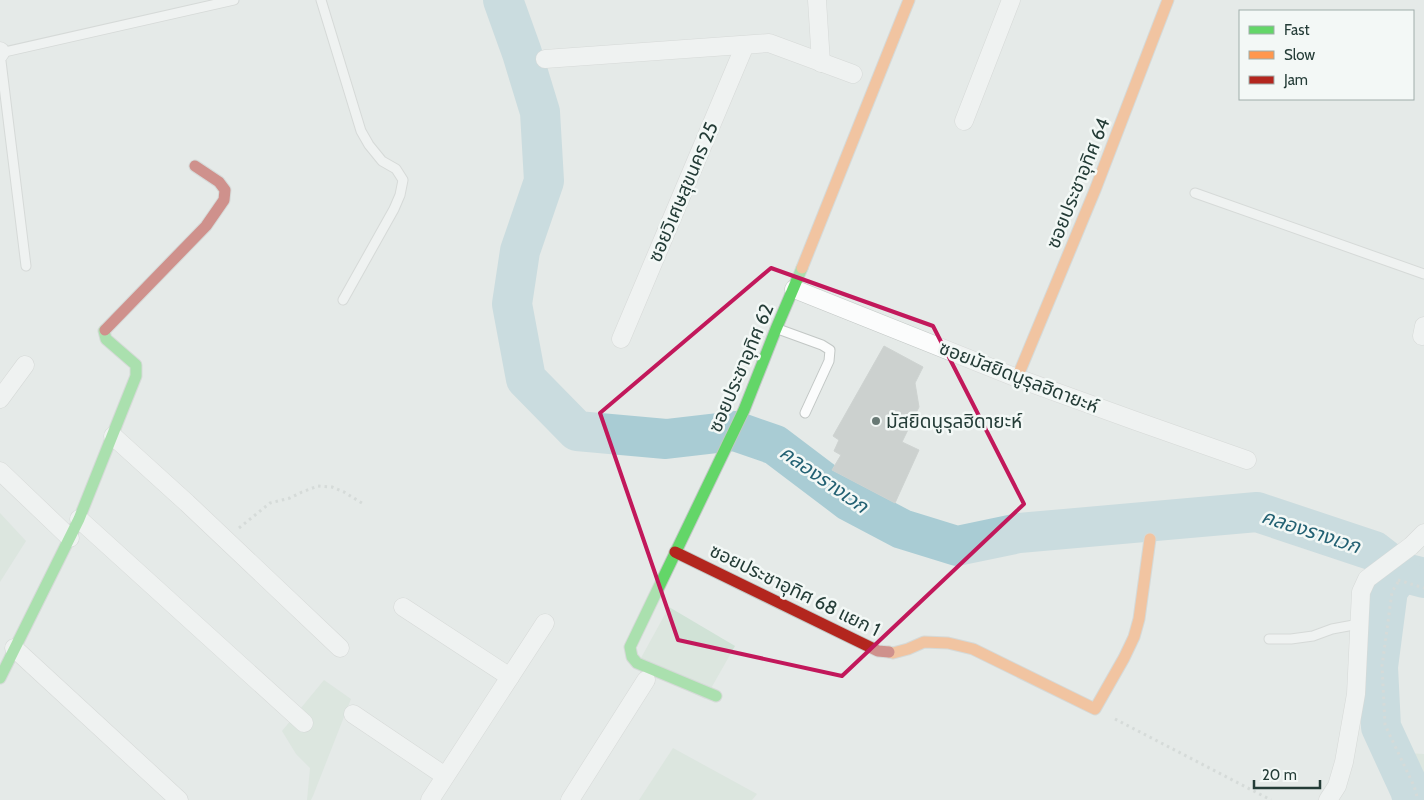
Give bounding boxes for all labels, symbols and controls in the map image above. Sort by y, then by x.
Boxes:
legend [1239,10,1414,100]
text: Fast [1284,21,1309,39]
text: Slow [1284,46,1315,64]
text: Jam [1283,71,1308,89]
street label: ซอยประชาอุทิศ 64 [1041,114,1115,252]
street label: ซอยวิเศษสุขนคร 25 [643,118,723,266]
street label: ซอยประชาอุทิศ 62 [704,300,778,436]
street label: ซอยมัสยิดนูรุลฮิดายะห์ [936,336,1102,419]
place label: มัสยิดนูรุลฮิดายะห์ [886,410,1023,434]
marker: มัสยิดนูรุลฮิดายะห์ [870,415,882,427]
water label: คลองรางเวก [775,440,874,519]
water label: คลองรางเวก [1259,504,1364,558]
street label: ซอยประชาอุทิศ 68 แยก 1 [706,539,884,641]
scale bar [1254,758,1320,790]
text: 20 m [1262,766,1297,784]

